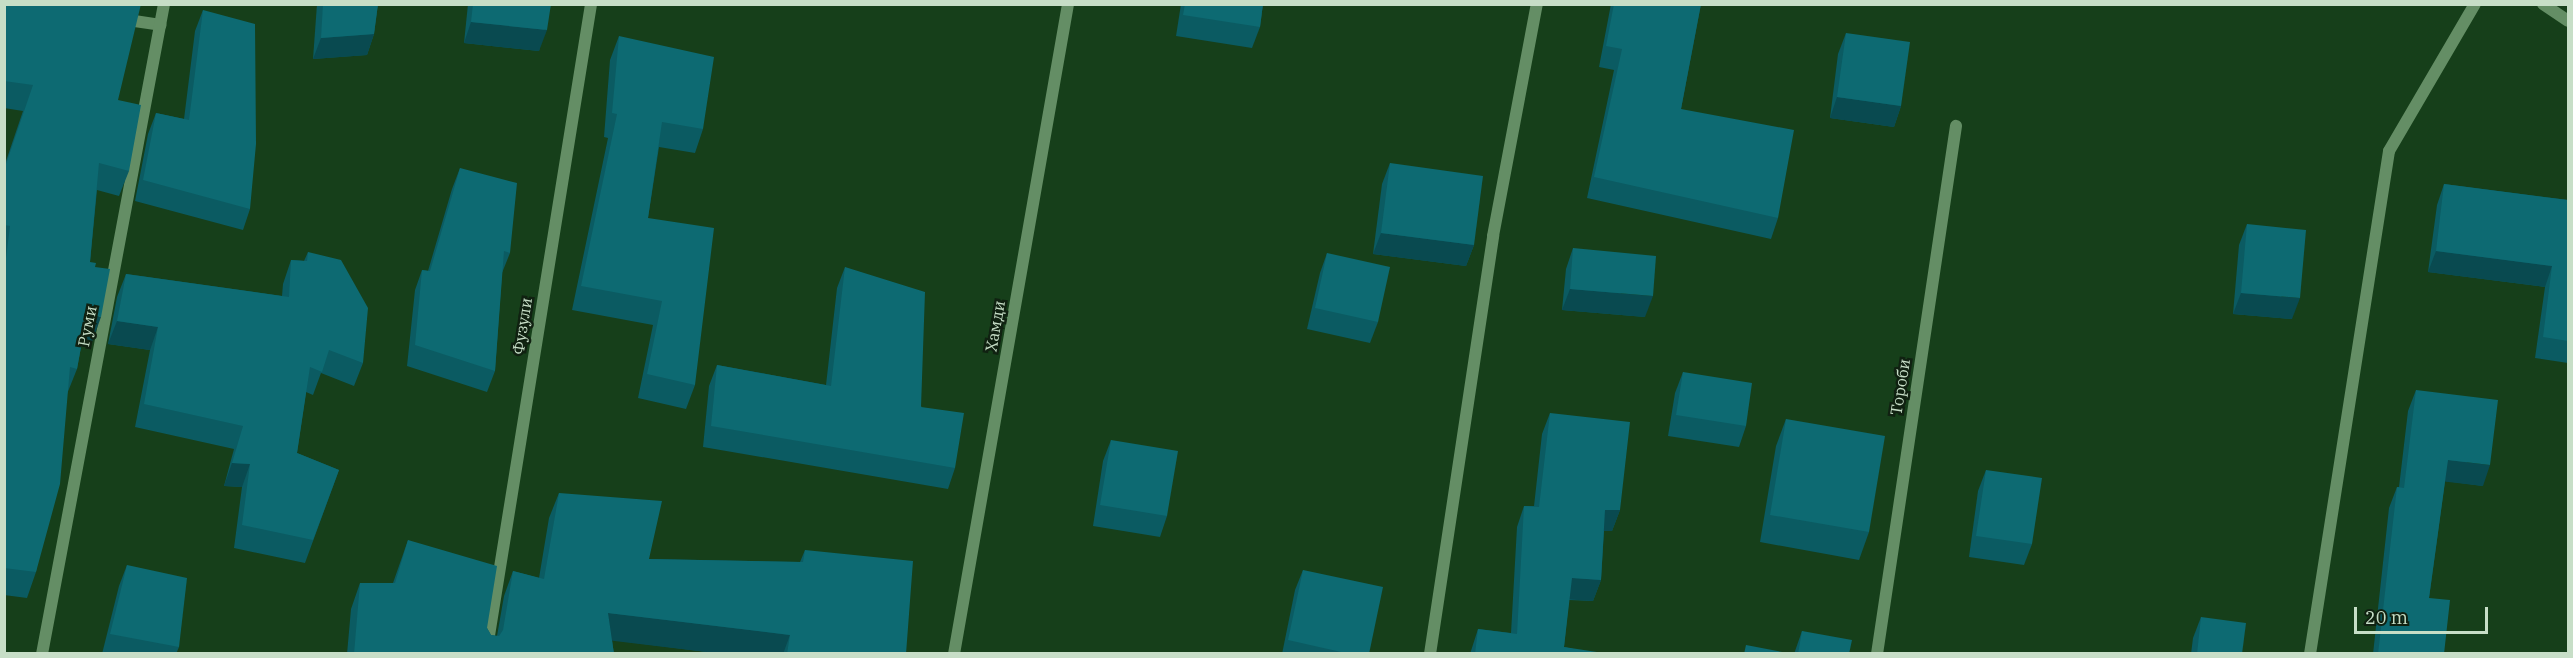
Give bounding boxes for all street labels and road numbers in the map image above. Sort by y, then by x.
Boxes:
street label: Фузули [508,296,536,356]
street label: Хамди [981,299,1009,353]
street label: Руми [74,304,100,348]
street label: Тороби [1886,357,1914,417]

